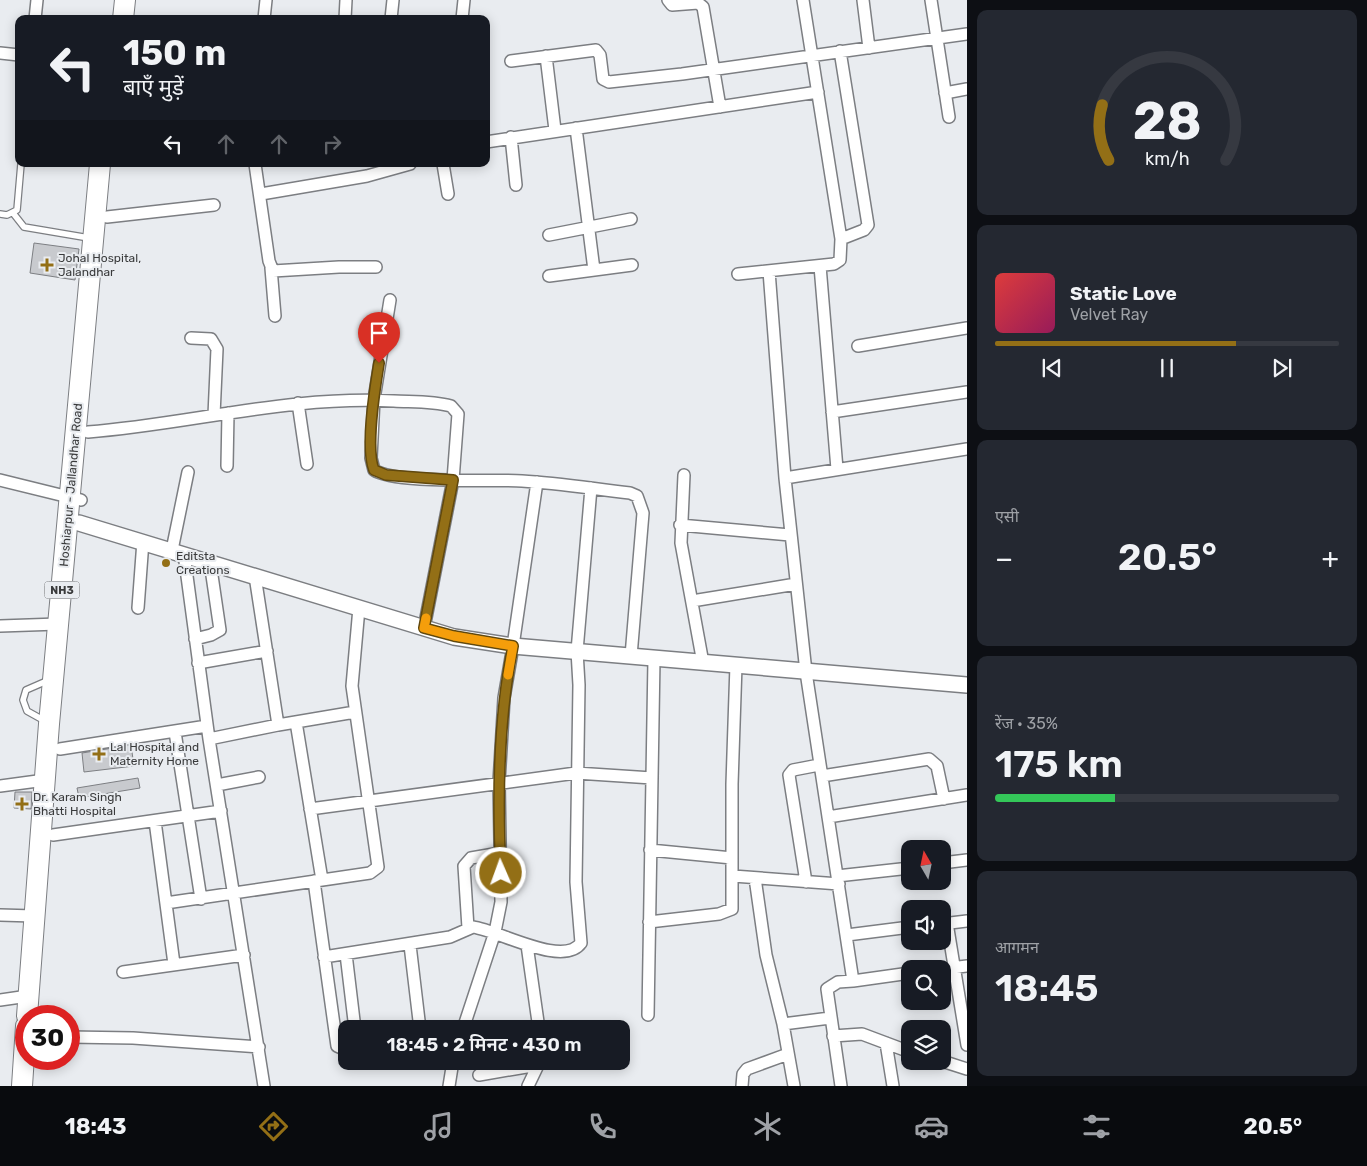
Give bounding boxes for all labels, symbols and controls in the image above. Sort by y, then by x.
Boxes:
text: 150 m [123,32,226,74]
icon: left [40,35,105,100]
text: बाएँ मुड़ें [123,74,184,101]
text: 28 [1132,90,1202,152]
icon: left [159,130,187,158]
icon: ahead [212,130,240,158]
icon: ahead [265,130,293,158]
icon: right [318,130,346,158]
text: km/h [1145,148,1189,169]
place label: Johal Hospital, Jalandhar [58,251,141,279]
marker: Johal Hospital, Jalandhar [40,258,54,272]
text: Static Love [1070,282,1177,305]
text: Velvet Ray [1070,305,1148,324]
pin [358,312,400,363]
icon: arrive [365,319,393,347]
icon: previous [1038,354,1066,382]
icon: pause [1153,354,1181,382]
icon: next [1268,354,1296,382]
street label: Hoshiarpur - Jallandhar Road [57,403,85,567]
text: एसी [995,507,1019,526]
text: 20.5° [1118,534,1217,580]
text: − [995,542,1013,575]
text: + [1322,542,1339,575]
place label: Editsta Creations [176,549,230,577]
marker: Editsta Creations [160,557,172,569]
road number: NH3 [44,582,80,598]
text: रेंज · 35% [995,714,1058,733]
place label: Lal Hospital and Maternity Home [110,740,199,768]
text: 175 km [995,741,1123,787]
marker: Lal Hospital and Maternity Home [92,747,106,761]
place label: Dr. Karam Singh Bhatti Hospital [33,790,122,818]
marker: Dr. Karam Singh Bhatti Hospital [15,797,29,811]
north arrow [901,840,951,890]
map controls [901,840,951,1070]
position arrow [474,846,526,898]
button: sound [901,900,951,950]
text: आगमन [995,938,1039,957]
button: search [901,960,951,1010]
text: 18:45 [995,965,1099,1011]
speed limit sign: 30 [15,1005,80,1070]
button: layers [901,1020,951,1070]
text: 18:45 · 2 मिनट · 430 m [386,1033,582,1056]
icon: directions [256,1109,291,1144]
icon: music [421,1109,456,1144]
icon: phone [585,1109,620,1144]
icon: climate [750,1109,785,1144]
icon: car [914,1109,949,1144]
icon: filters [1079,1109,1114,1144]
text: 18:43 [65,1113,127,1140]
text: 20.5° [1244,1113,1302,1140]

